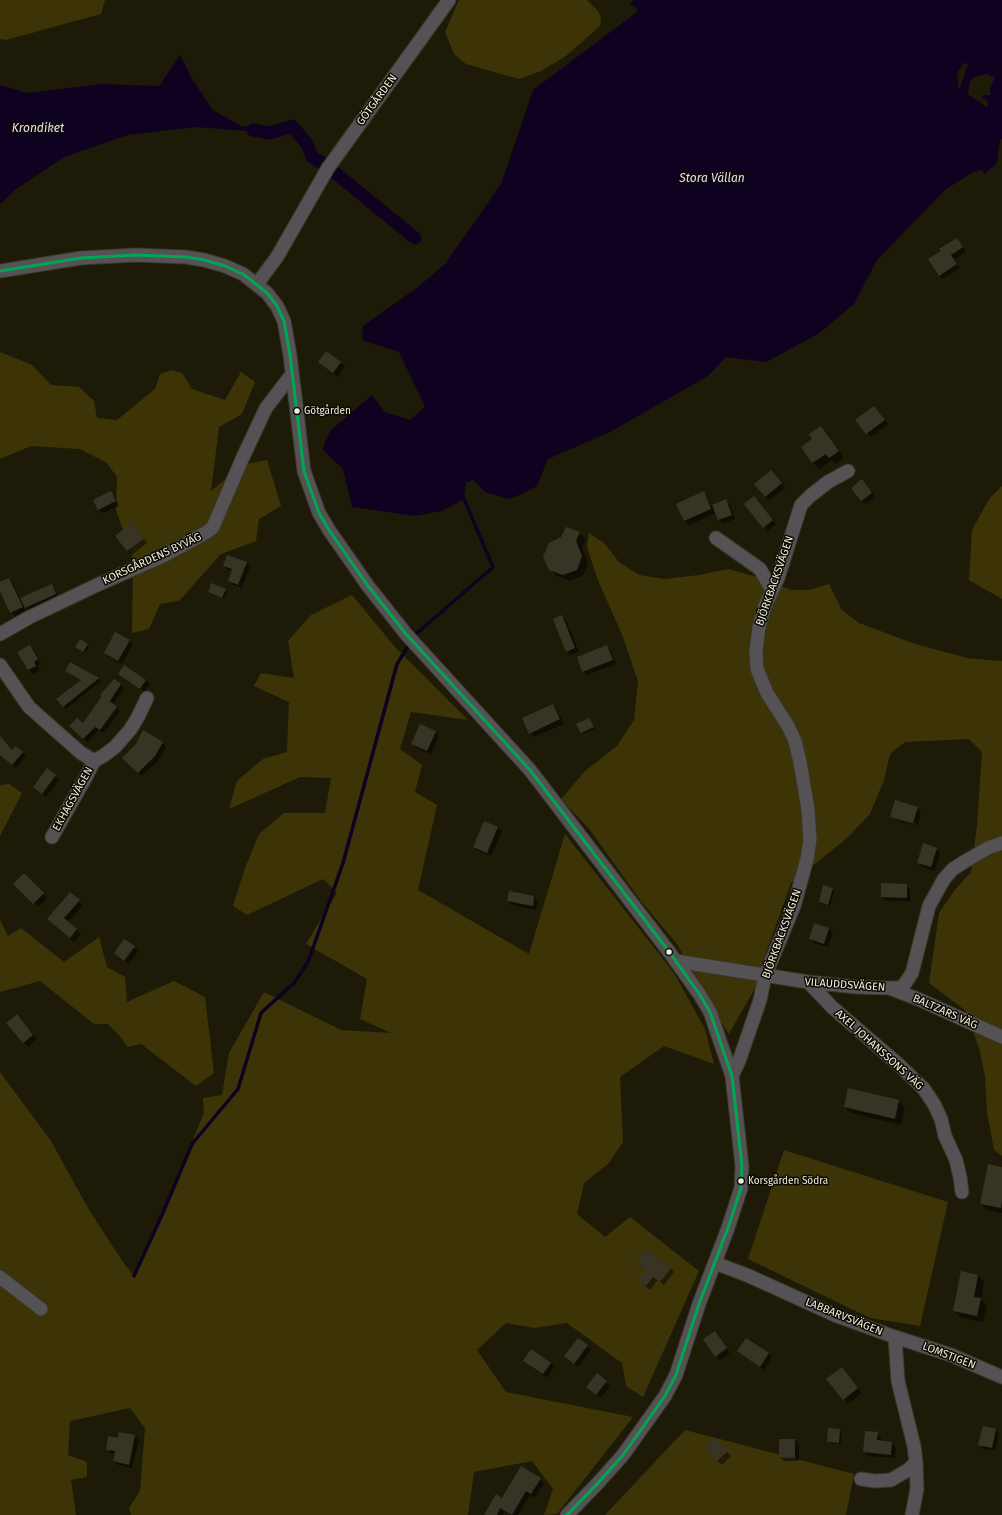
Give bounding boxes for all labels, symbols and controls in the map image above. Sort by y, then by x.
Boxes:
street label: GÖTGÅRDEN [354,72,400,128]
water label: Krondiket [12,122,64,136]
water label: Stora Vällan [679,172,745,186]
place label: Götgården [304,405,351,417]
marker: Götgården [292,406,302,416]
street label: KORSGÅRDENS BYVÄG [101,530,203,588]
street label: BJÖRKBACKSVÄGEN [753,534,797,628]
street label: EKHAGSVÄGEN [50,765,96,833]
street label: BJÖRKBACKSVÄGEN [760,887,804,981]
unlabelled marker [664,947,674,957]
street label: VILAUDDSVÄGEN [804,976,886,994]
street label: BALTZARS VÄG [911,992,979,1032]
street label: AXEL JOHANSSONS VÄG [832,1007,926,1093]
place label: Korsgården Södra [748,1175,828,1187]
marker: Korsgården Södra [736,1176,746,1186]
street label: LABBARVSVÄGEN [803,1295,885,1339]
street label: LOMSTIGEN [921,1340,977,1372]

